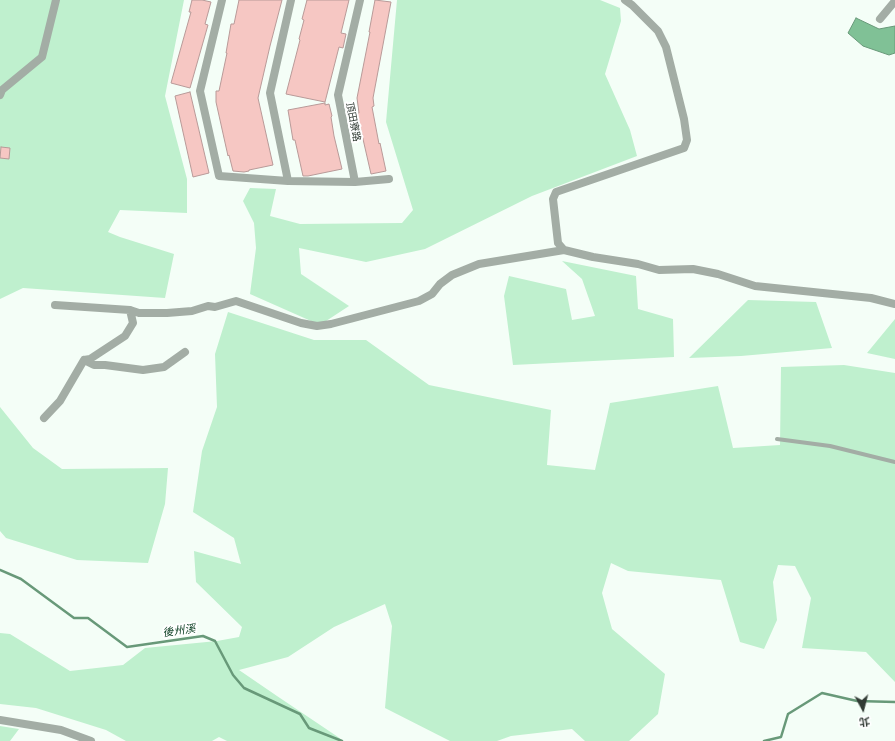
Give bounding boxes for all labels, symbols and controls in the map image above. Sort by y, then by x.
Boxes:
street label: 頂田寮路 [343,101,363,143]
water label: 後州溪 [162,622,196,640]
north arrow [843,689,883,729]
text: 北 [858,714,871,729]

